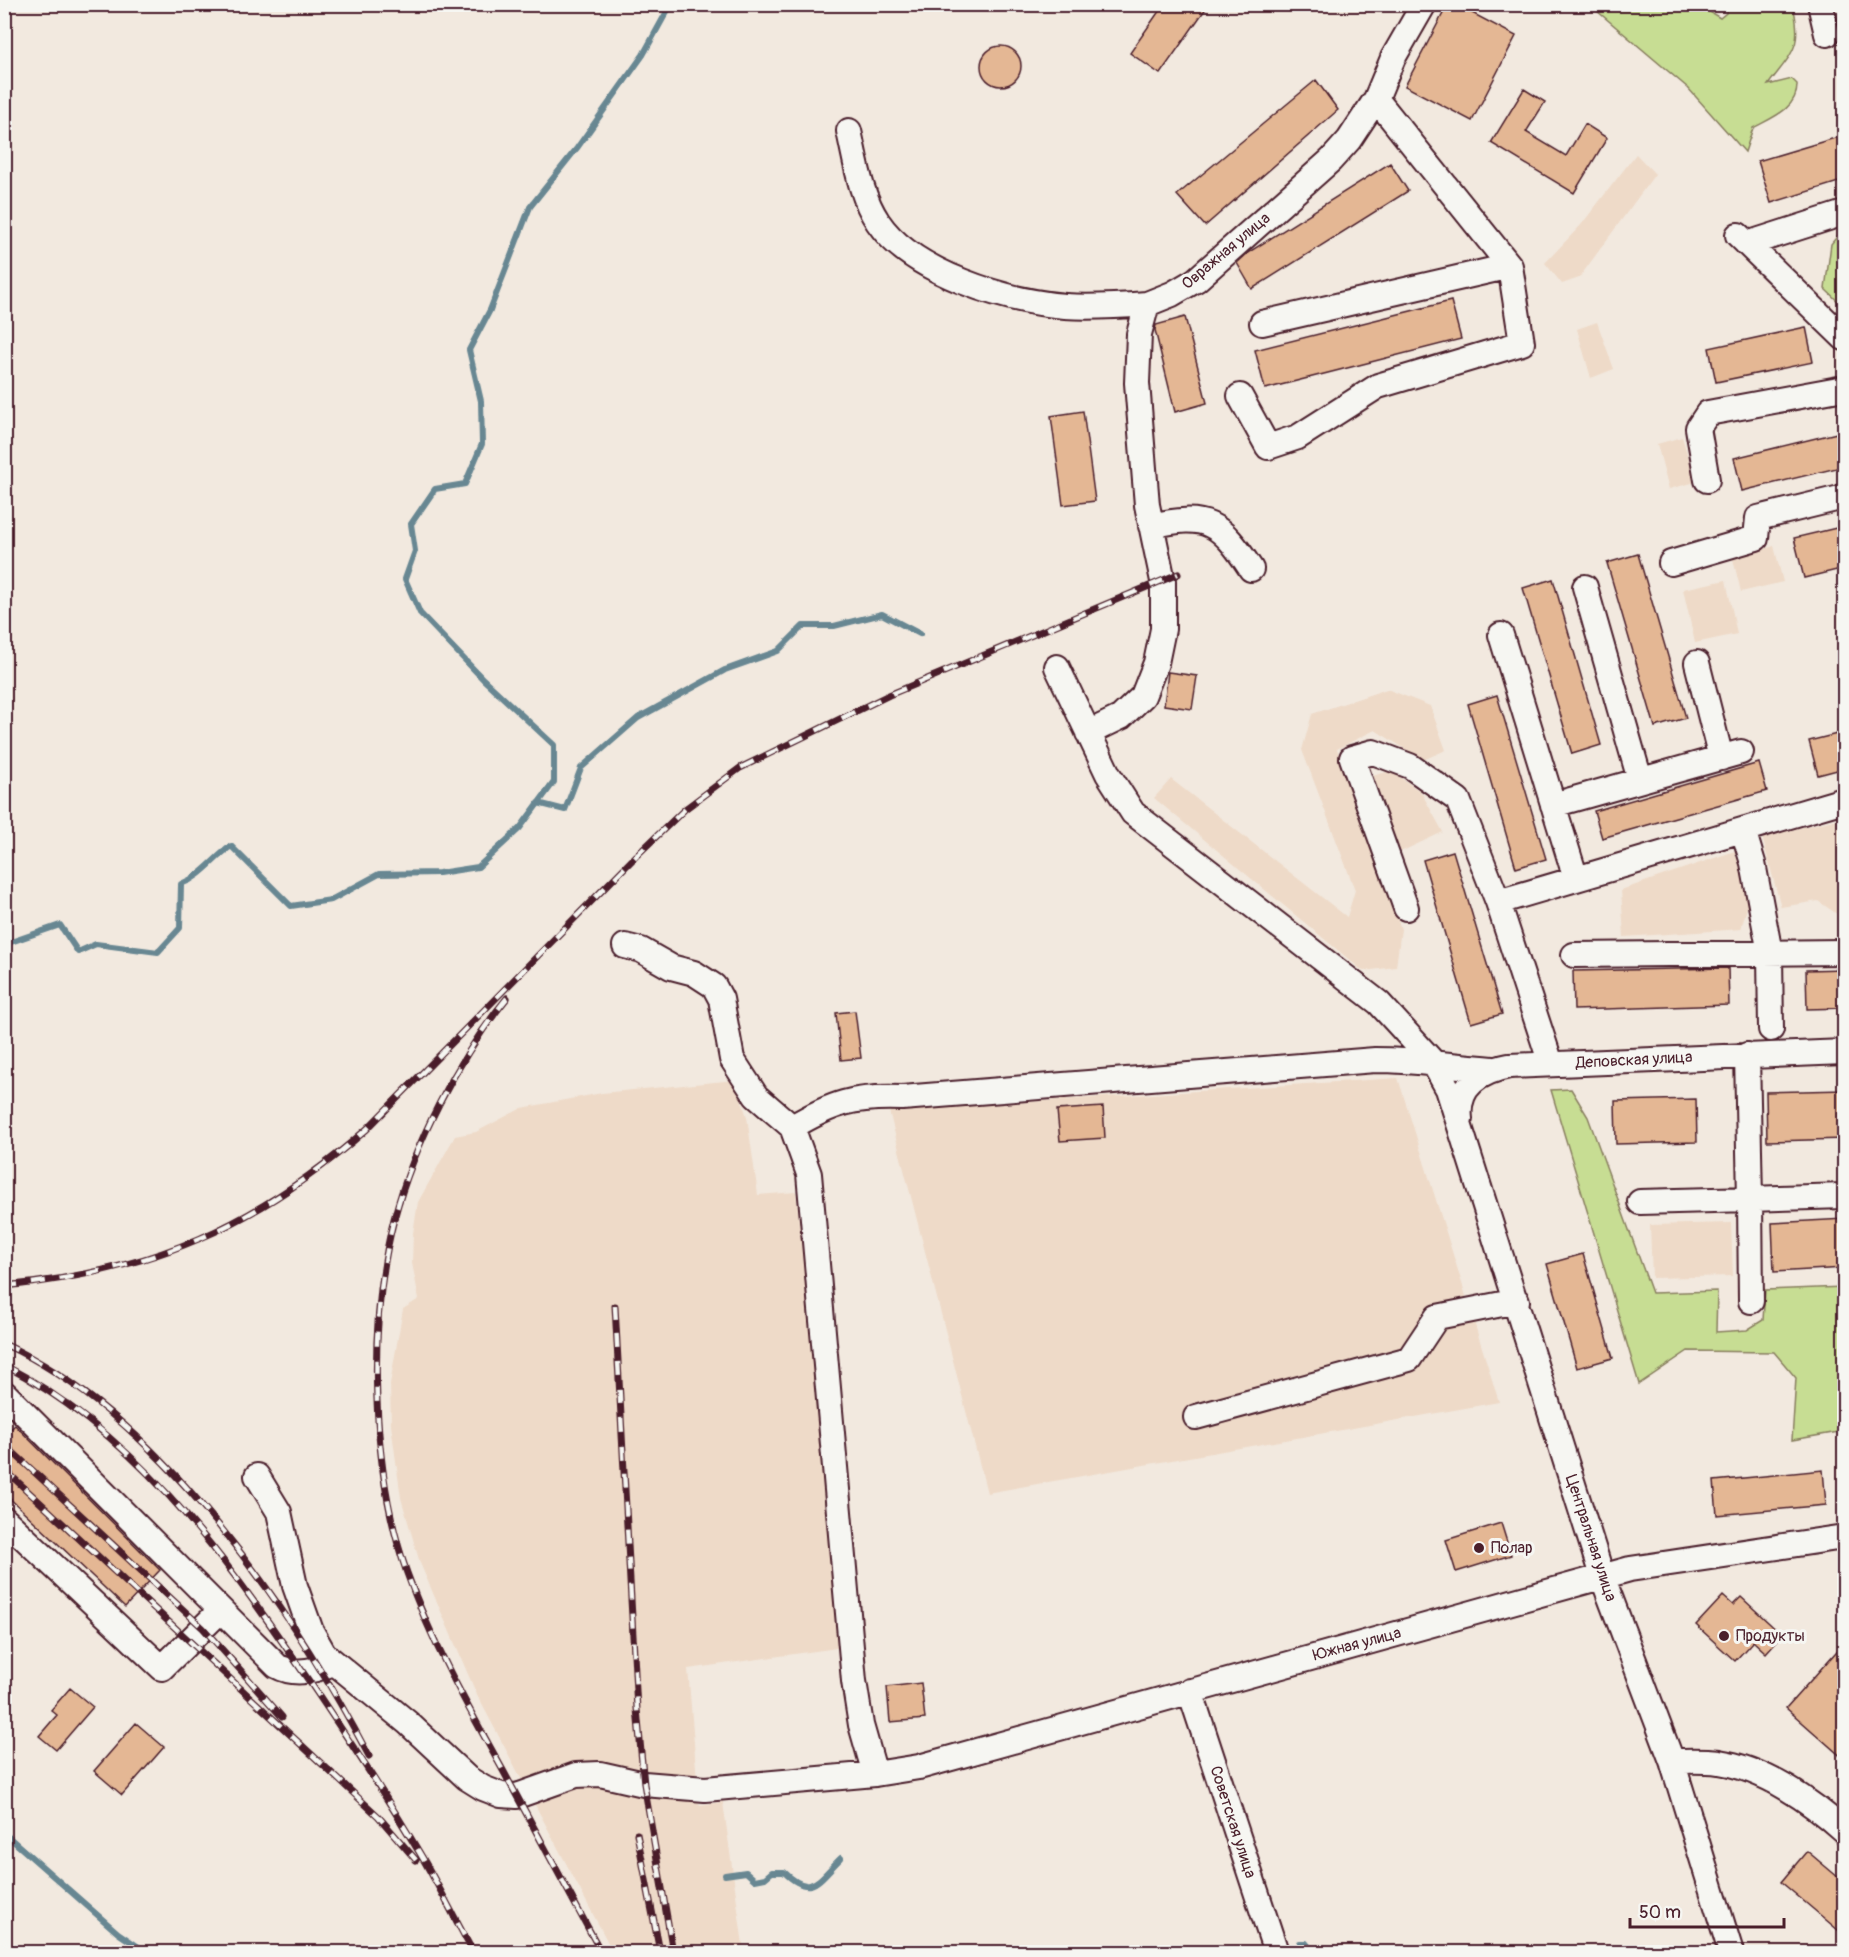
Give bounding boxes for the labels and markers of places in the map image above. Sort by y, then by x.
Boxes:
place label: Полар [1491,1538,1533,1558]
marker: Полар [1472,1541,1486,1555]
place label: Продукты [1736,1626,1805,1646]
marker: Продукты [1717,1629,1731,1643]

